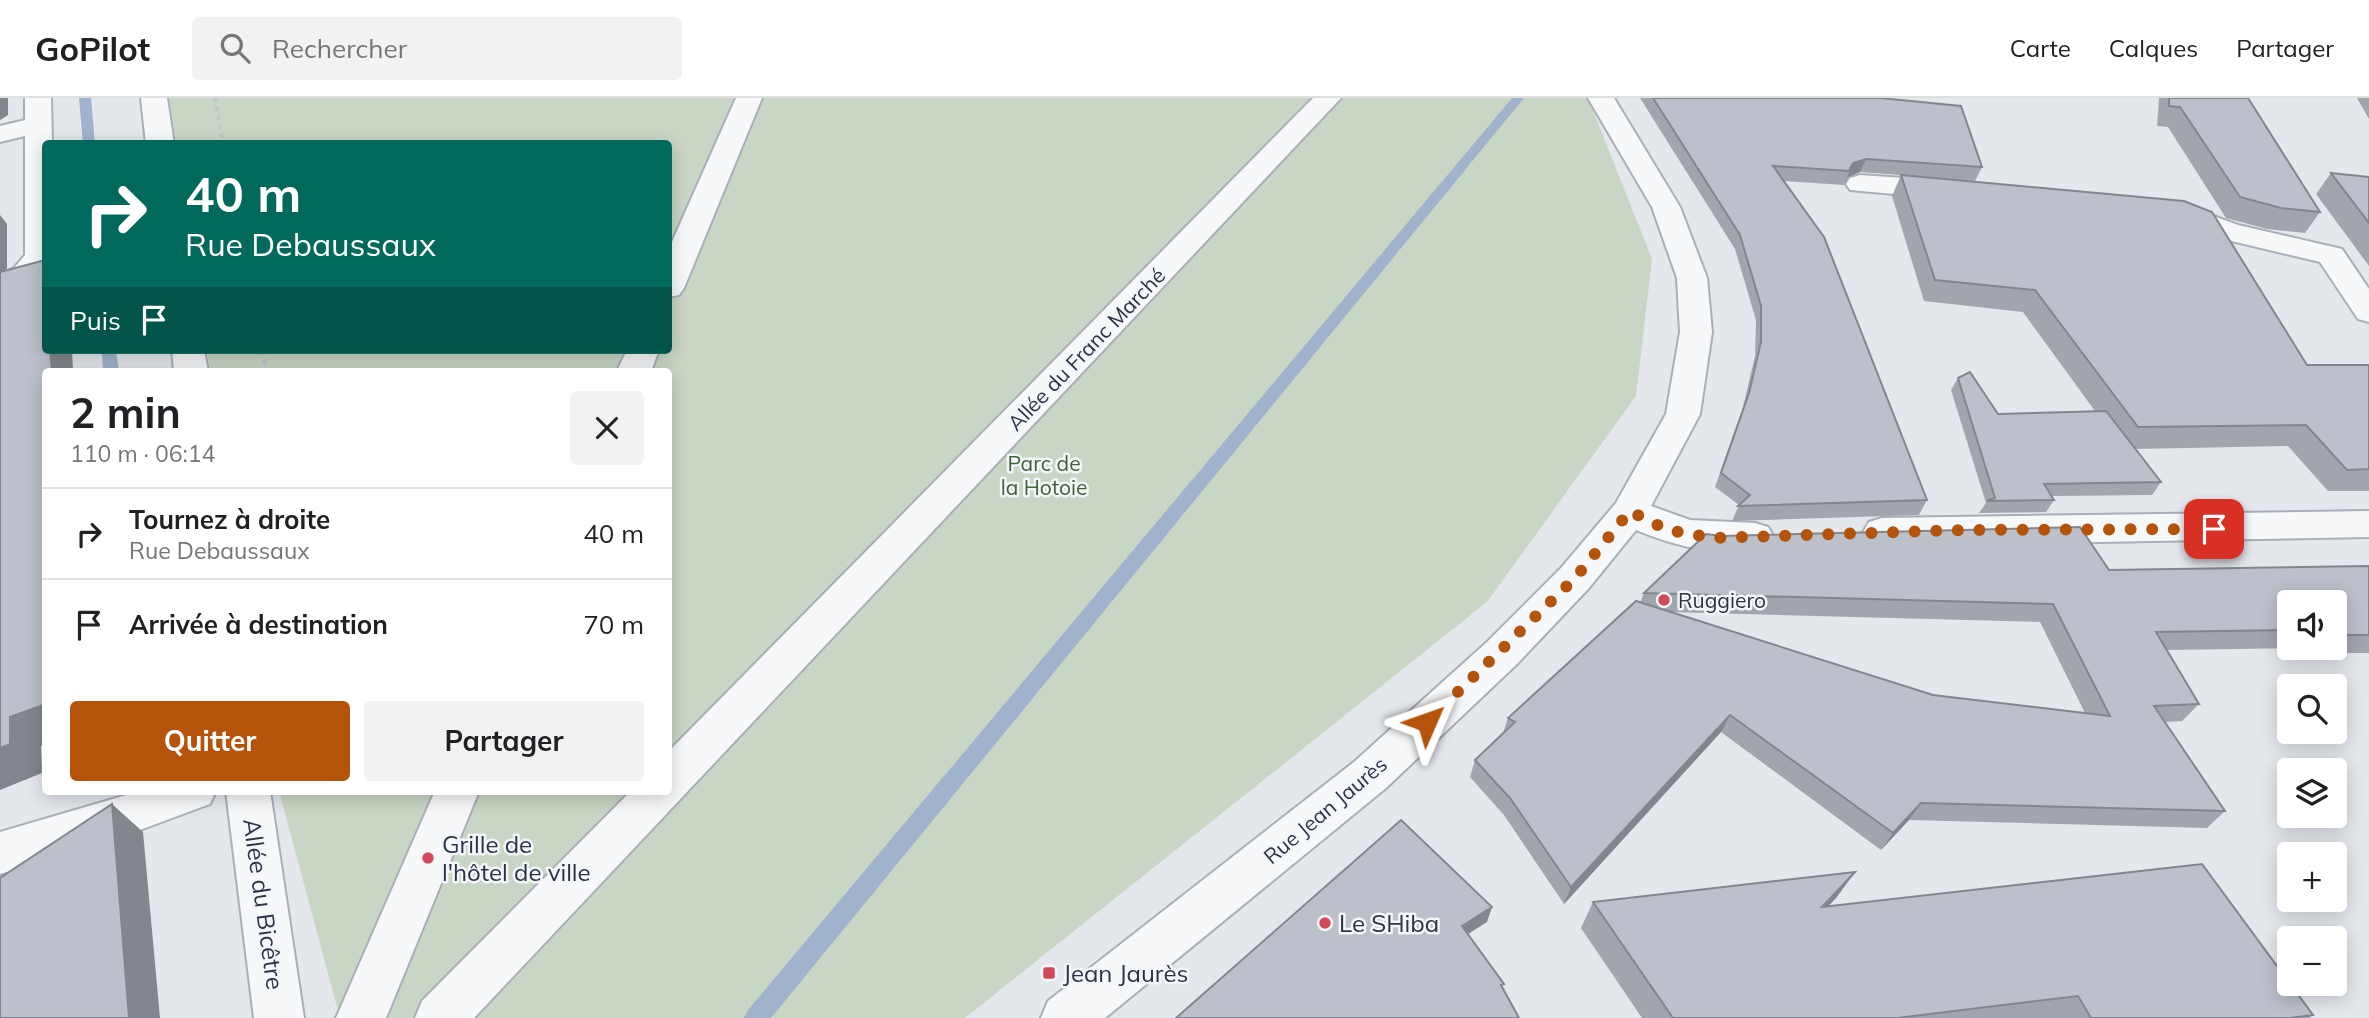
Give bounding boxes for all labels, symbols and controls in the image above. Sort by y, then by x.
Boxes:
search box [192,17,682,80]
text: GoPilot [35,28,150,69]
icon: search [216,29,254,67]
text: Rechercher [272,32,407,65]
text: Carte [2010,33,2071,63]
text: Calques [2109,33,2198,63]
text: Partager [2236,33,2334,63]
text: 40 m [185,163,301,224]
icon: right [70,168,161,259]
text: Rue Debaussaux [185,224,436,264]
street label: Allée du Franc Marché [1002,262,1170,436]
icon: arrive [135,301,173,339]
text: Puis [70,304,121,337]
text: 2 min [70,386,181,439]
button: close [570,391,644,465]
text: 110 m · 06:14 [70,439,215,468]
park label: Parc de la Hotoie [1001,450,1087,500]
pin [2184,499,2244,559]
text: Tournez à droite [129,503,330,536]
icon: arrive [2195,510,2233,548]
icon: right [70,515,108,553]
text: 40 m [583,517,644,550]
text: Rue Debaussaux [129,536,309,565]
place label: Ruggiero [1678,587,1766,613]
map controls [2277,590,2347,996]
button: sound [2277,590,2347,660]
marker: Ruggiero [1656,592,1672,608]
icon: arrive [70,606,108,644]
text: Arrivée à destination [129,608,388,641]
text: 70 m [583,608,644,641]
button: search [2277,674,2347,744]
position arrow [1390,685,1464,759]
button: Quitter [70,701,350,781]
button: Partager [364,701,644,781]
street label: Rue Jean Jaurès [1258,751,1392,869]
button: layers [2277,758,2347,828]
street label: Allée du Bicêtre [237,816,291,992]
place label: Grille de l'hôtel de ville [442,829,591,887]
button: + [2277,842,2347,912]
marker: Grille de l'hôtel de ville [420,850,436,866]
place label: Le SHiba [1339,908,1439,938]
marker: Le SHiba [1317,915,1333,931]
button: − [2277,926,2347,996]
place label: Jean Jaurès [1063,958,1188,988]
marker: Jean Jaurès [1041,965,1057,981]

